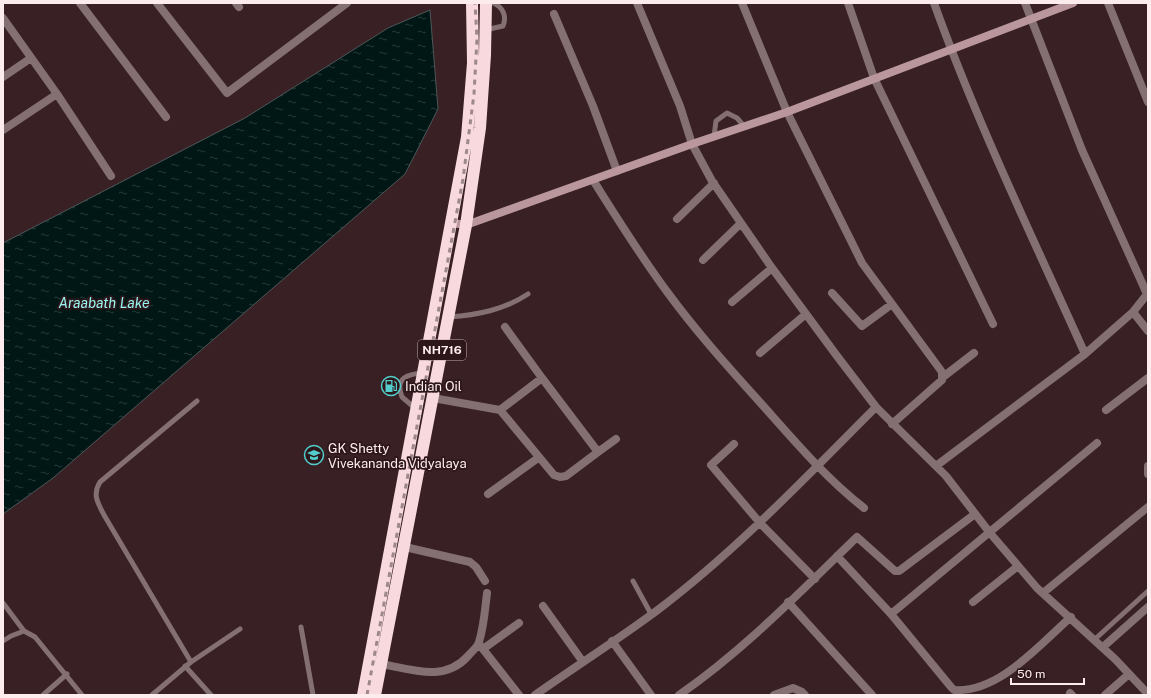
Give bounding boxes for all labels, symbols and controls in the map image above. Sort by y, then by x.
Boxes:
water label: Araabath Lake [58,295,150,311]
road number: NH716 [418,340,466,360]
fuel station icon: Indian Oil [380,375,402,397]
place label: Indian Oil [405,379,462,394]
place label: GK Shetty Vivekananda Vidyalaya [328,441,467,471]
school or university icon: GK Shetty Vivekananda Vidyalaya [303,444,325,466]
scale bar [1011,660,1084,686]
text: 50 m [1017,667,1045,681]

